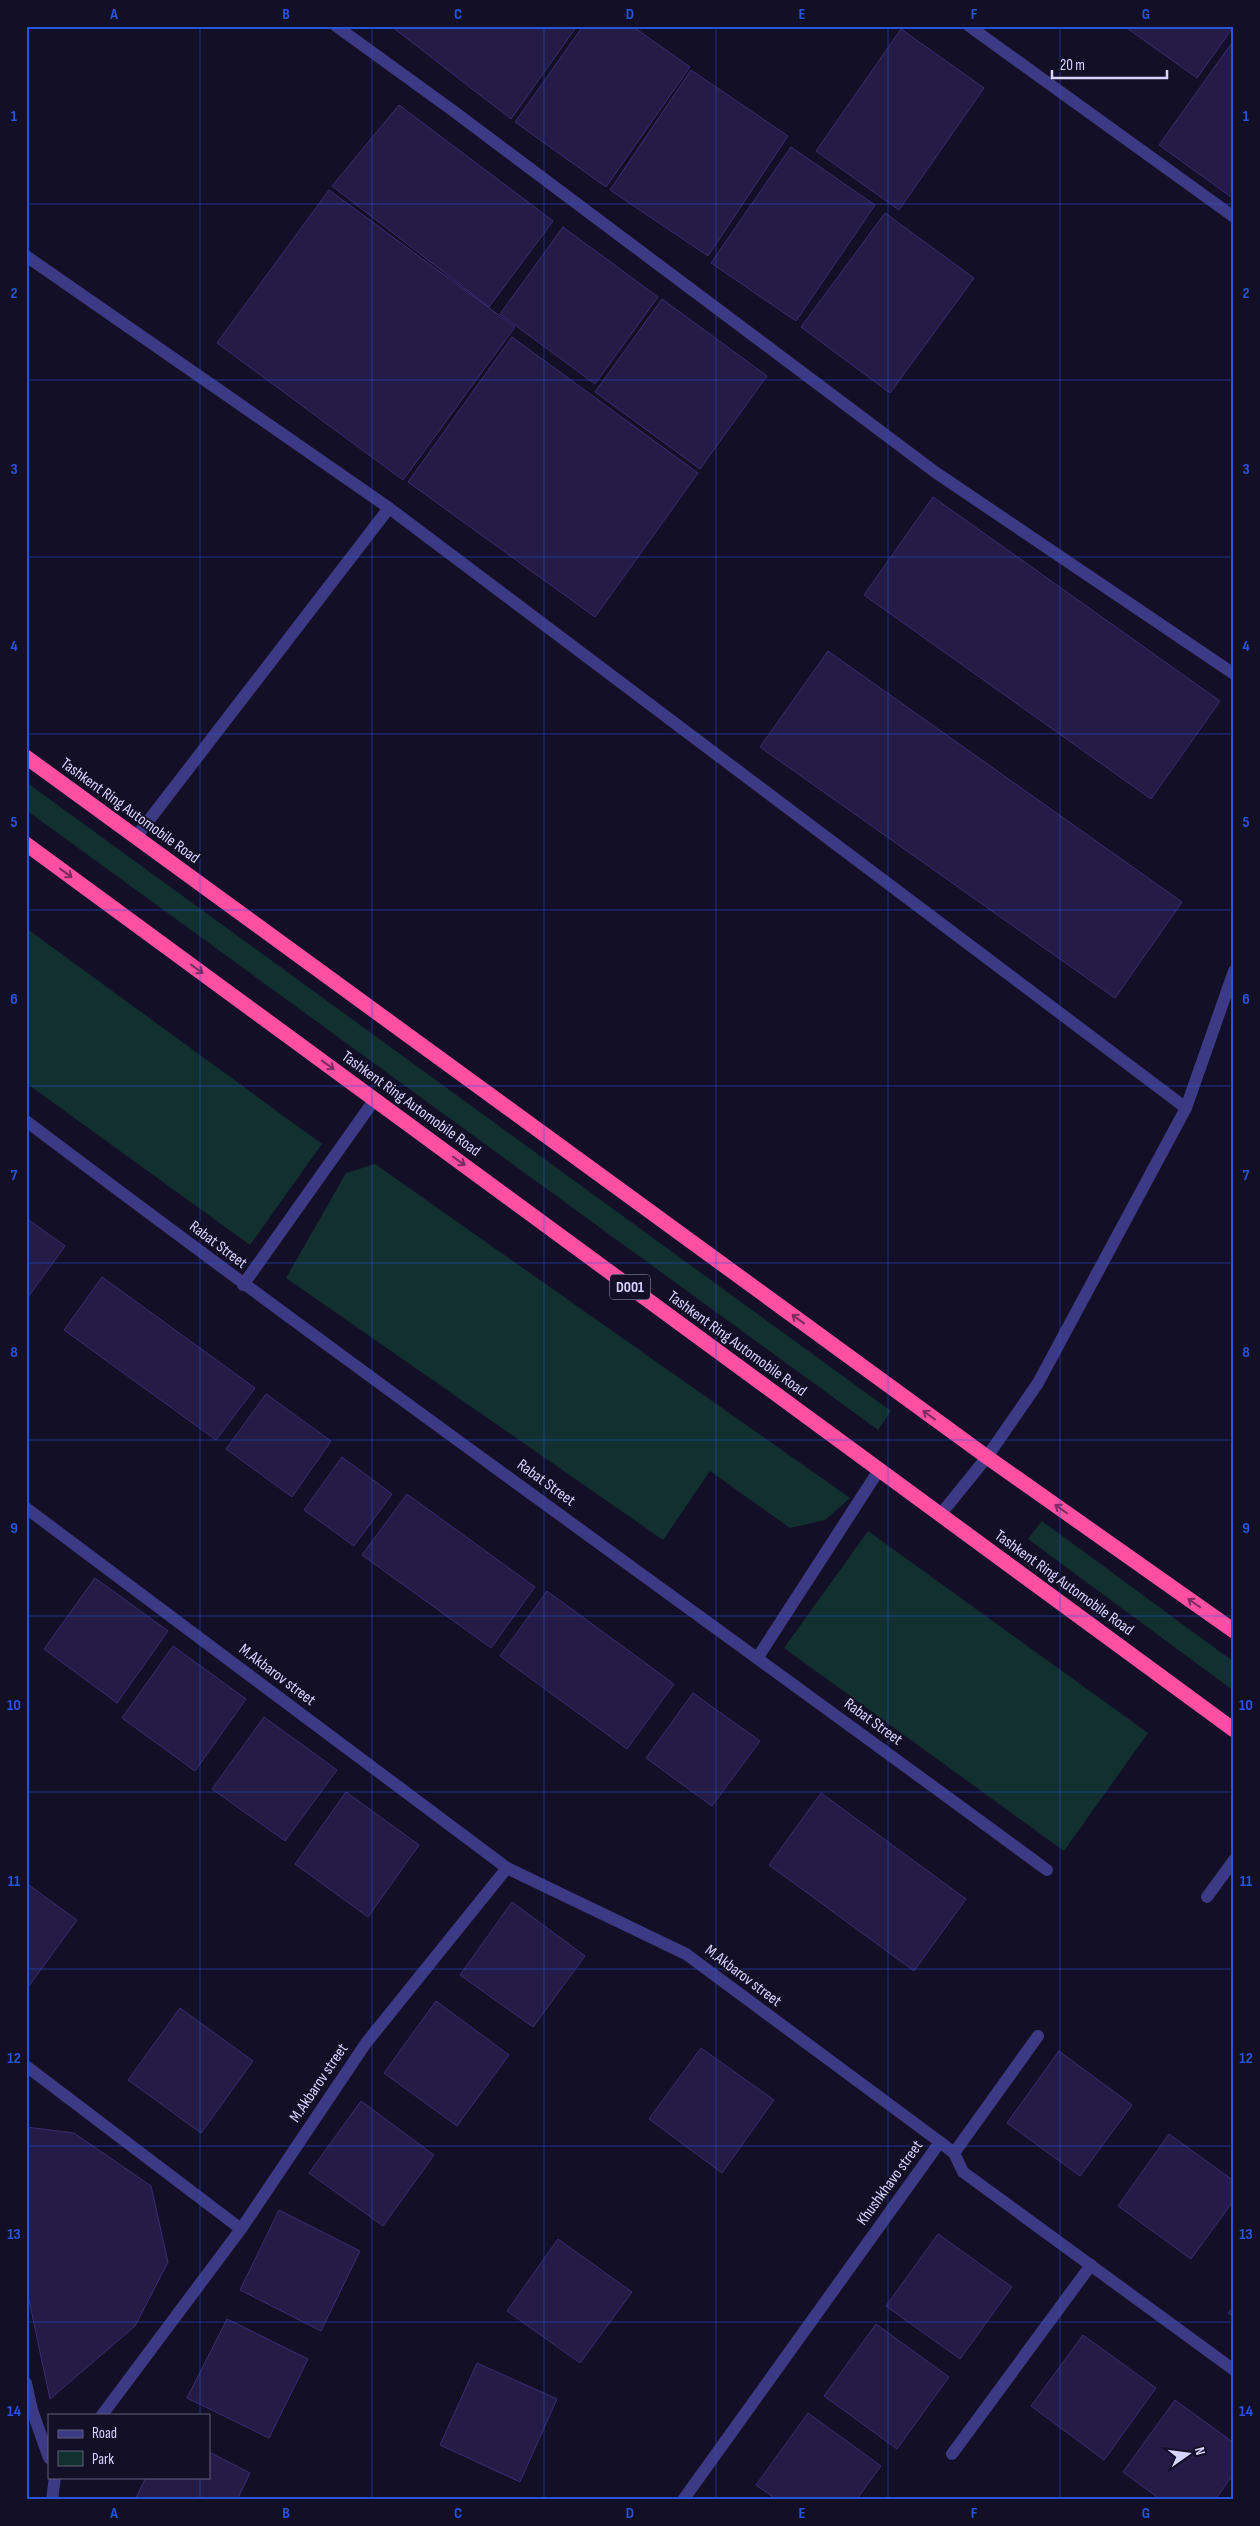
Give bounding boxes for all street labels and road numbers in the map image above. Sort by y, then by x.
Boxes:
street label: Tashkent Ring Automobile Road [57,754,203,868]
street label: Tashkent Ring Automobile Road [338,1047,484,1161]
street label: Rabat Street [185,1217,251,1273]
road number: D001 [610,1274,650,1300]
street label: Tashkent Ring Automobile Road [664,1287,810,1401]
street label: Rabat Street [513,1456,579,1511]
street label: Tashkent Ring Automobile Road [991,1526,1137,1640]
street label: M.Akbarov street [235,1640,319,1710]
street label: Rabat Street [840,1695,906,1750]
street label: M.Akbarov street [701,1941,785,2011]
street label: M.Akbarov street [286,2040,352,2126]
street label: Khushkhavo street [853,2137,927,2229]

